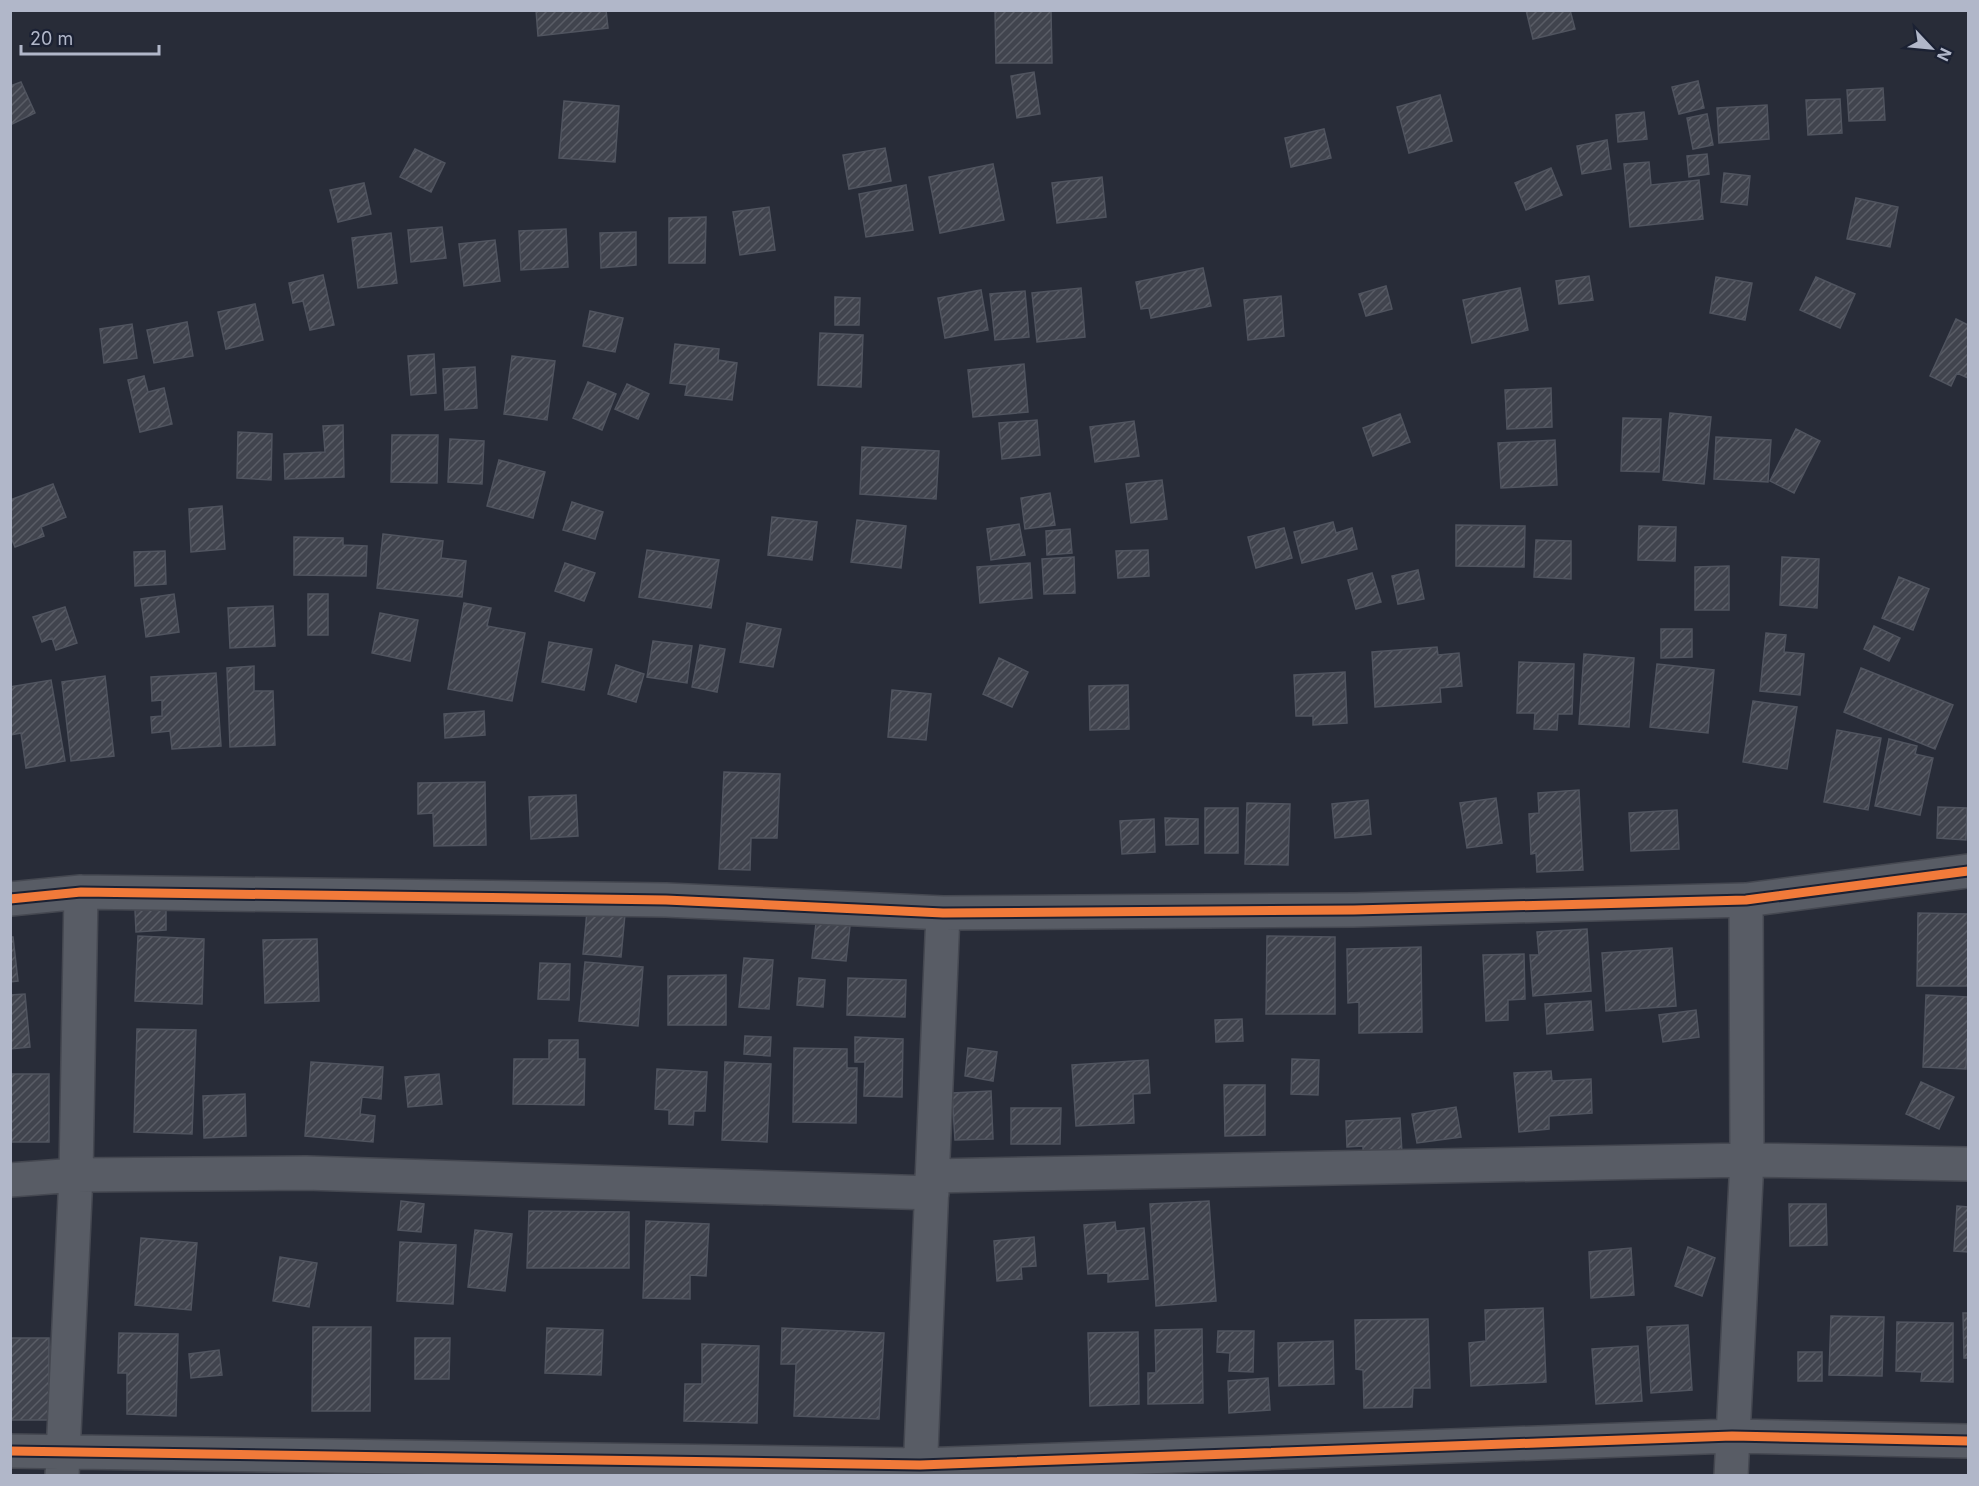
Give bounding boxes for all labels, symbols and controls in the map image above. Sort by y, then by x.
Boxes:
scale bar [21,18,159,56]
north arrow [1901,18,1961,78]
text: 20 m [30,28,73,49]
text: N [1933,45,1956,64]

